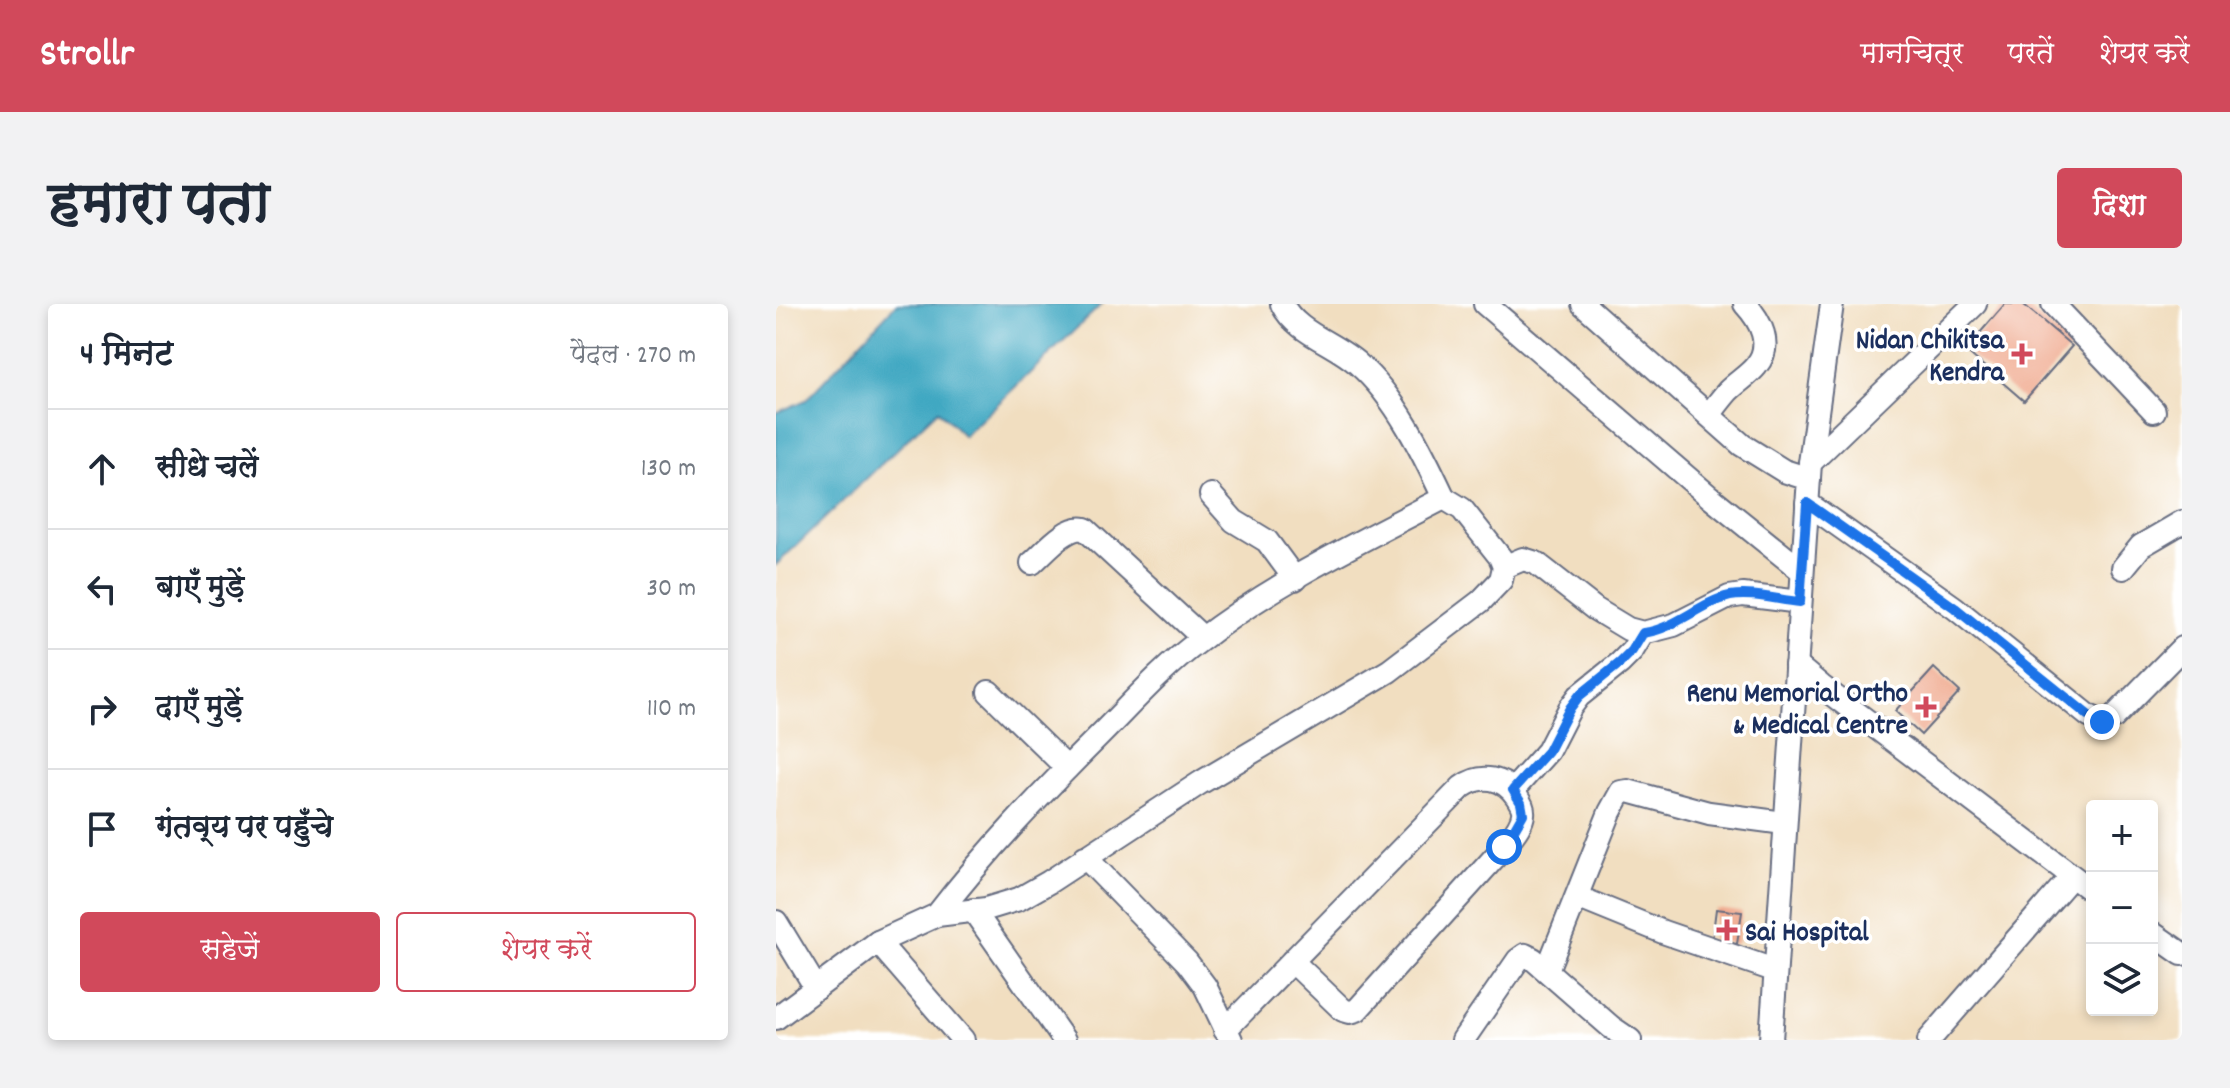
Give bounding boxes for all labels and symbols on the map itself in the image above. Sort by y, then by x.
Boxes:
place label: Nidan Chikitsa Kendra [1856,323,2005,395]
marker: Nidan Chikitsa Kendra [2011,343,2033,365]
place label: Renu Memorial Ortho & Medical Centre [1686,676,1908,748]
marker: Renu Memorial Ortho & Medical Centre [1915,696,1937,718]
route end [2084,704,2120,740]
route start [1486,829,1522,865]
place label: Sai Hospital [1745,915,1869,955]
marker: Sai Hospital [1716,919,1738,941]

